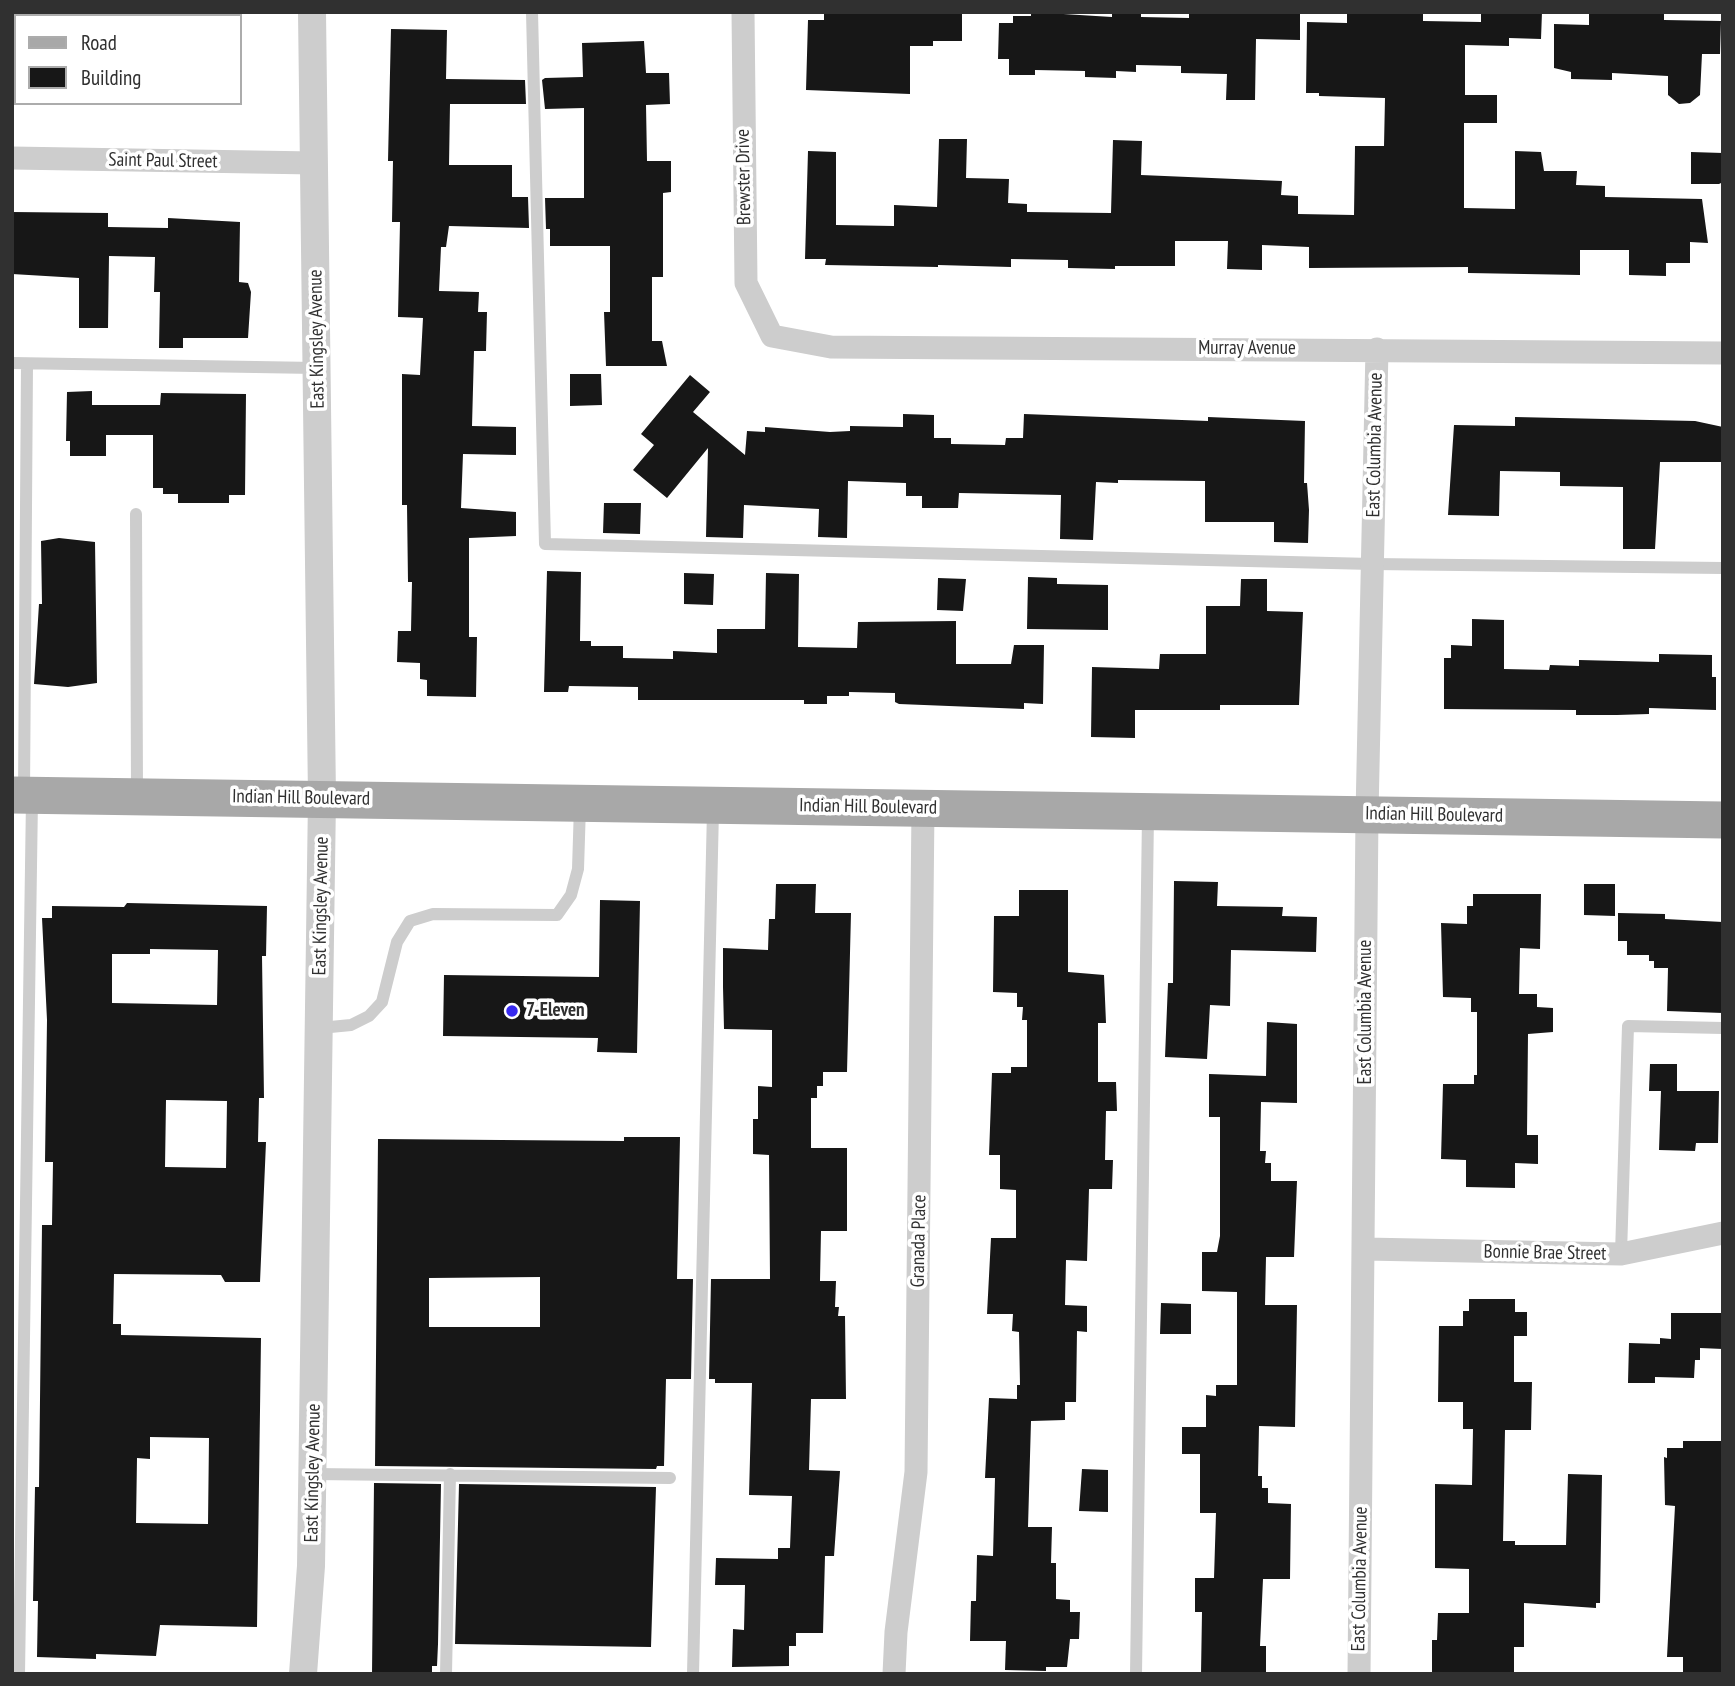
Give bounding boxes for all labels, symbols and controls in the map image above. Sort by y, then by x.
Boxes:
legend [14,14,242,105]
text: Road [81,29,117,56]
text: Building [81,64,141,91]
street label: Brewster Drive [732,129,756,225]
street label: Saint Paul Street [108,149,218,173]
street label: East Kingsley Avenue [304,269,330,409]
street label: Murray Avenue [1198,338,1296,360]
street label: East Columbia Avenue [1362,372,1388,518]
street label: Indian Hill Boulevard [232,785,370,811]
street label: Indian Hill Boulevard [799,794,937,820]
street label: Indian Hill Boulevard [1365,802,1503,828]
street label: East Kingsley Avenue [308,836,334,976]
street label: East Columbia Avenue [1355,940,1377,1084]
place label: 7-Eleven [526,1000,585,1022]
marker: 7-Eleven [504,1003,520,1019]
street label: Granada Place [907,1194,931,1288]
street label: Bonnie Brae Street [1483,1241,1607,1265]
street label: East Kingsley Avenue [300,1403,326,1543]
street label: East Columbia Avenue [1347,1506,1373,1652]

